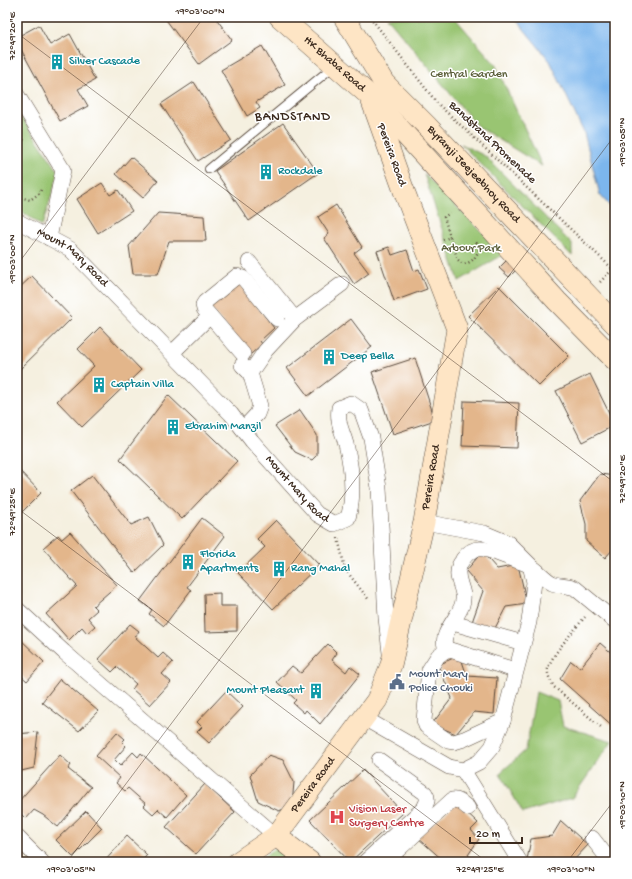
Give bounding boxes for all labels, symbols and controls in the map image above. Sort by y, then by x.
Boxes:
text: 19°03'00"N [175,6,225,18]
text: 72°49'20"E [7,11,19,61]
street label: HK Bhaba Road [300,34,369,96]
building icon: Silver Cascade [48,53,66,71]
place label: Silver Cascade [69,55,141,69]
park label: Central Garden [430,68,508,82]
street label: Bandstand Promenade [445,98,539,188]
district label: BANDSTAND [254,110,331,125]
text: 19°03'05"N [617,117,629,167]
street label: Pereira Road [373,121,409,189]
street label: Byramji Jeejeebhoy Road [423,122,523,227]
building icon: Rockdale [257,163,275,181]
place label: Rockdale [278,165,323,179]
street label: Mount Mary Road [34,226,111,291]
text: 19°03'00"N [7,234,19,285]
park label: Arbour Park [441,242,502,256]
building icon: Deep Bella [320,348,338,366]
place label: Deep Bella [340,350,395,364]
building icon: Captain Villa [90,376,108,394]
place label: Captain Villa [111,378,174,392]
building icon: Ebrahim Manzil [164,418,182,436]
place label: Ebrahim Manzil [185,420,262,434]
street label: Pereira Road [419,443,444,512]
street label: Mount Mary Road [262,453,332,527]
text: 72°49'20"E [617,454,629,504]
text: 72°49'25"E [7,488,19,537]
place label: Florida Apartments [199,548,259,576]
building icon: Florida Apartments [179,553,197,571]
building icon: Rang Mahal [270,560,288,578]
place label: Rang Mahal [291,562,350,576]
place label: Mount Mary Police Chouki [408,668,473,696]
public building icon: Mount Mary Police Chouki [388,673,406,691]
building icon: Mount Pleasant [307,682,325,700]
place label: Mount Pleasant [227,684,305,698]
street label: Pereira Road [288,754,339,817]
text: 19°03'10"N [617,781,629,830]
place label: Vision Laser Surgery Centre [348,803,425,831]
hospital icon: Vision Laser Surgery Centre [328,808,346,826]
scale bar [470,819,522,845]
text: 20 m [476,828,501,842]
text: 19°03'05"N [46,864,96,876]
text: 72°49'25"E [455,864,504,876]
text: 19°03'10"N [546,864,595,876]

